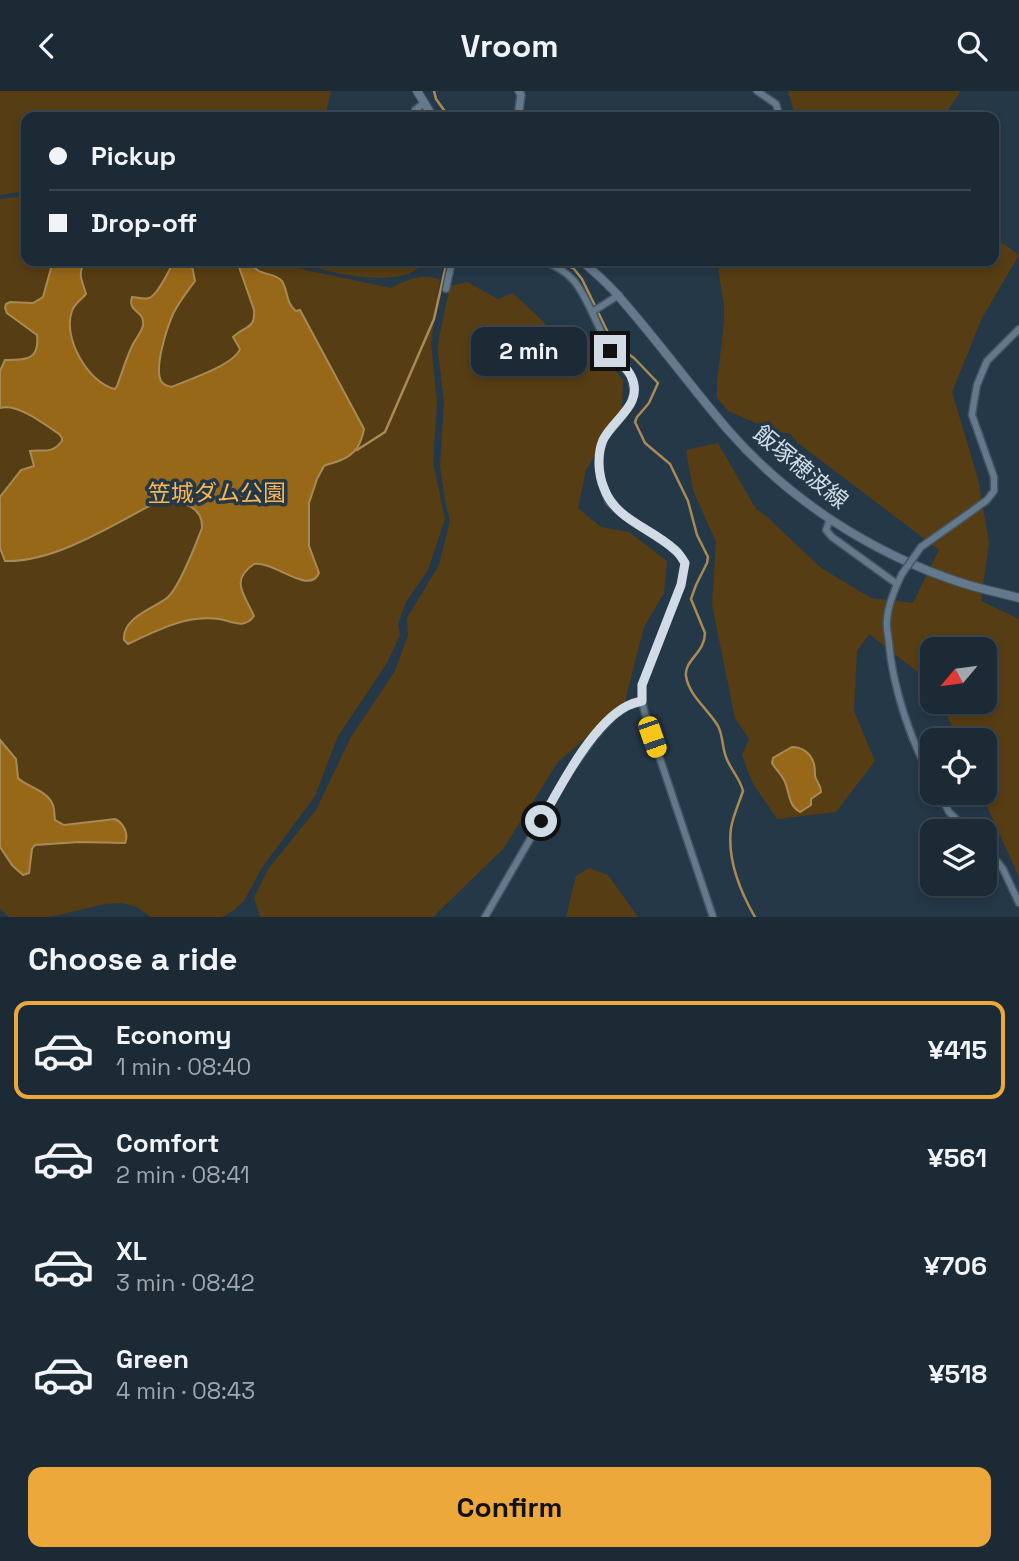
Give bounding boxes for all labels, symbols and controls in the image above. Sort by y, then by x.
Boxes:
text: Vroom [460,26,559,66]
icon: back [28,27,66,65]
icon: search [953,27,991,65]
text: Pickup [91,139,176,173]
text: Drop-off [91,206,197,240]
callout: 2 min [470,327,586,375]
route end [594,335,626,367]
text: 2 min [499,336,559,366]
street label: 飯塚穂波線 [747,419,855,515]
park label: 笠城ダム公園 [148,478,286,508]
north arrow [920,637,998,714]
map controls [920,637,997,896]
car [636,714,669,760]
button: locate [920,728,997,805]
route start [525,805,557,837]
button: layers [920,819,997,896]
text: Choose a ride [28,939,238,979]
text: Economy [116,1018,232,1052]
icon: car [32,1019,95,1082]
text: ¥415 [928,1033,987,1067]
text: 1 min · 08:40 [116,1052,251,1082]
text: Comfort [116,1126,219,1160]
icon: car [32,1127,95,1190]
text: ¥561 [928,1141,987,1175]
text: 2 min · 08:41 [116,1160,250,1190]
text: XL [116,1234,147,1268]
icon: car [32,1235,95,1298]
text: ¥706 [924,1249,987,1283]
text: 3 min · 08:42 [116,1268,255,1298]
text: Green [116,1342,189,1376]
icon: car [32,1343,95,1406]
text: ¥518 [928,1357,987,1391]
text: 4 min · 08:43 [116,1376,255,1406]
button: Confirm [28,1467,991,1547]

